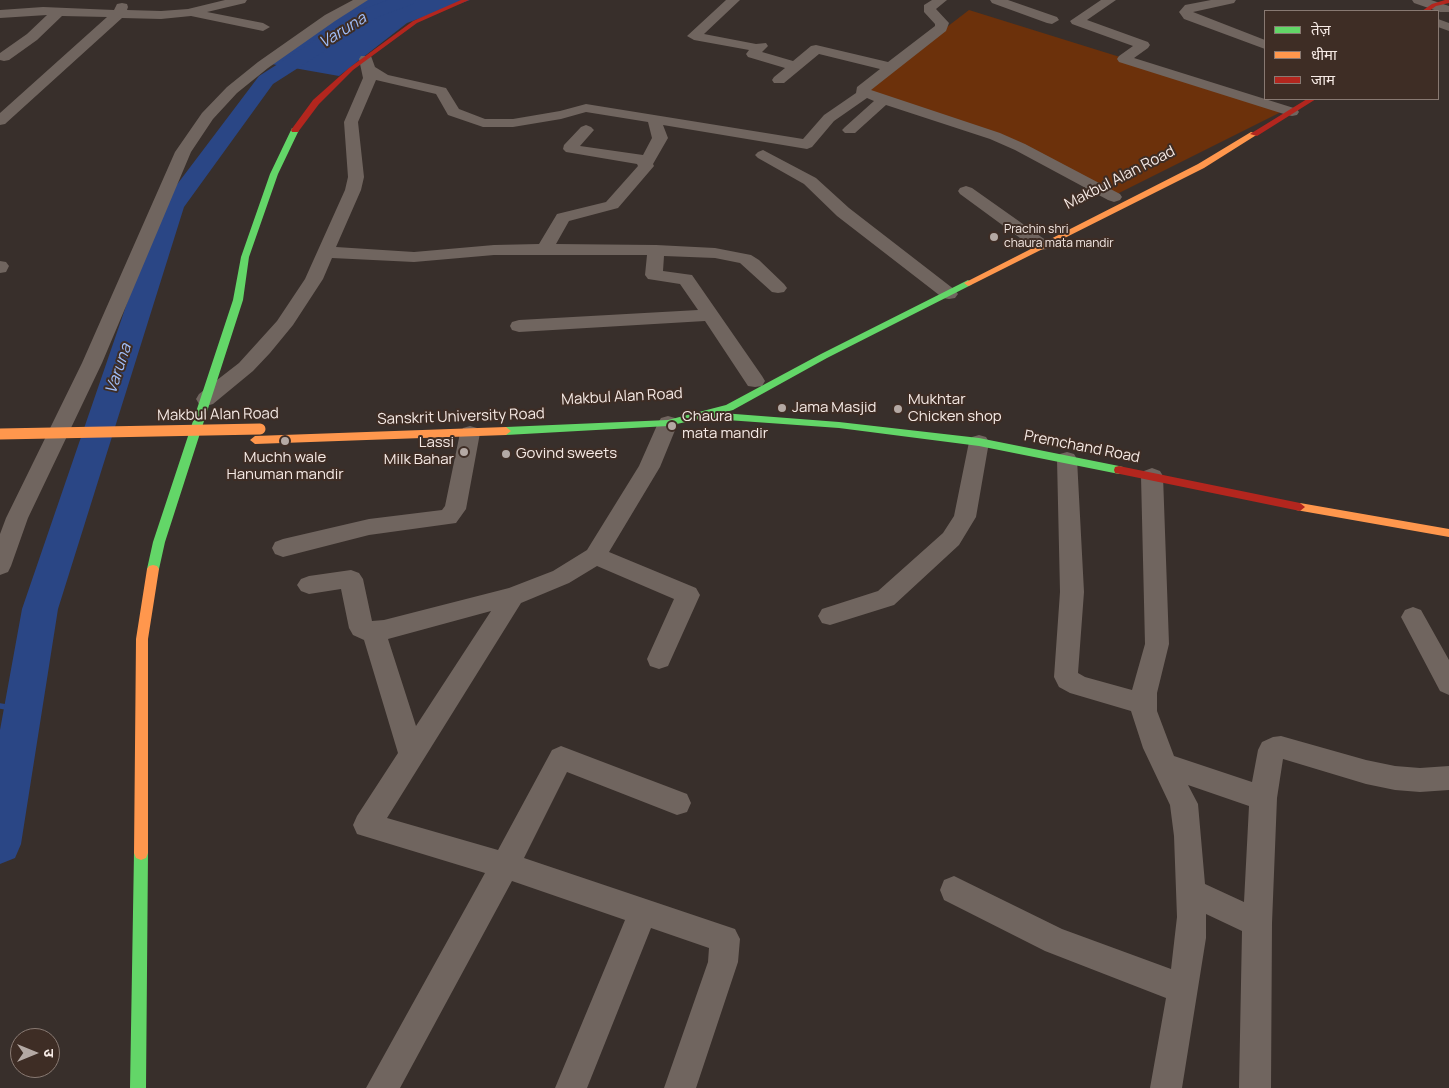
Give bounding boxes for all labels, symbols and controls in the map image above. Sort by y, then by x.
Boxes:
water label: Varuna [316,9,370,53]
legend [1264,10,1439,100]
text: तेज़ [1311,19,1331,40]
text: धीमा [1311,44,1337,65]
text: जाम [1311,69,1335,90]
street label: Makbul Alan Road [1062,142,1178,214]
place label: Prachin shri chaura mata mandir [1004,223,1114,251]
marker: Prachin shri chaura mata mandir [988,231,1000,243]
water label: Varuna [102,342,136,396]
street label: Makbul Alan Road [561,385,683,409]
place label: Mukhtar Chicken shop [908,391,1002,426]
place label: Jama Masjid [792,399,876,417]
marker: Jama Masjid [776,402,788,414]
marker: Mukhtar Chicken shop [892,403,904,415]
street label: Makbul Alan Road [157,405,279,425]
street label: Sanskrit University Road [377,405,545,429]
place label: Chaura mata mandir [682,408,768,443]
marker: Chaura mata mandir [666,420,678,432]
street label: Premchand Road [1023,427,1141,467]
place label: Lassi Milk Bahar [384,434,454,469]
marker: Muchh wale Hanuman mandir [279,435,291,447]
place label: Govind sweets [516,445,617,463]
marker: Lassi Milk Bahar [458,446,470,458]
marker: Govind sweets [500,448,512,460]
place label: Muchh wale Hanuman mandir [226,449,344,484]
north arrow [10,1028,60,1078]
text: उ [40,1049,59,1057]

